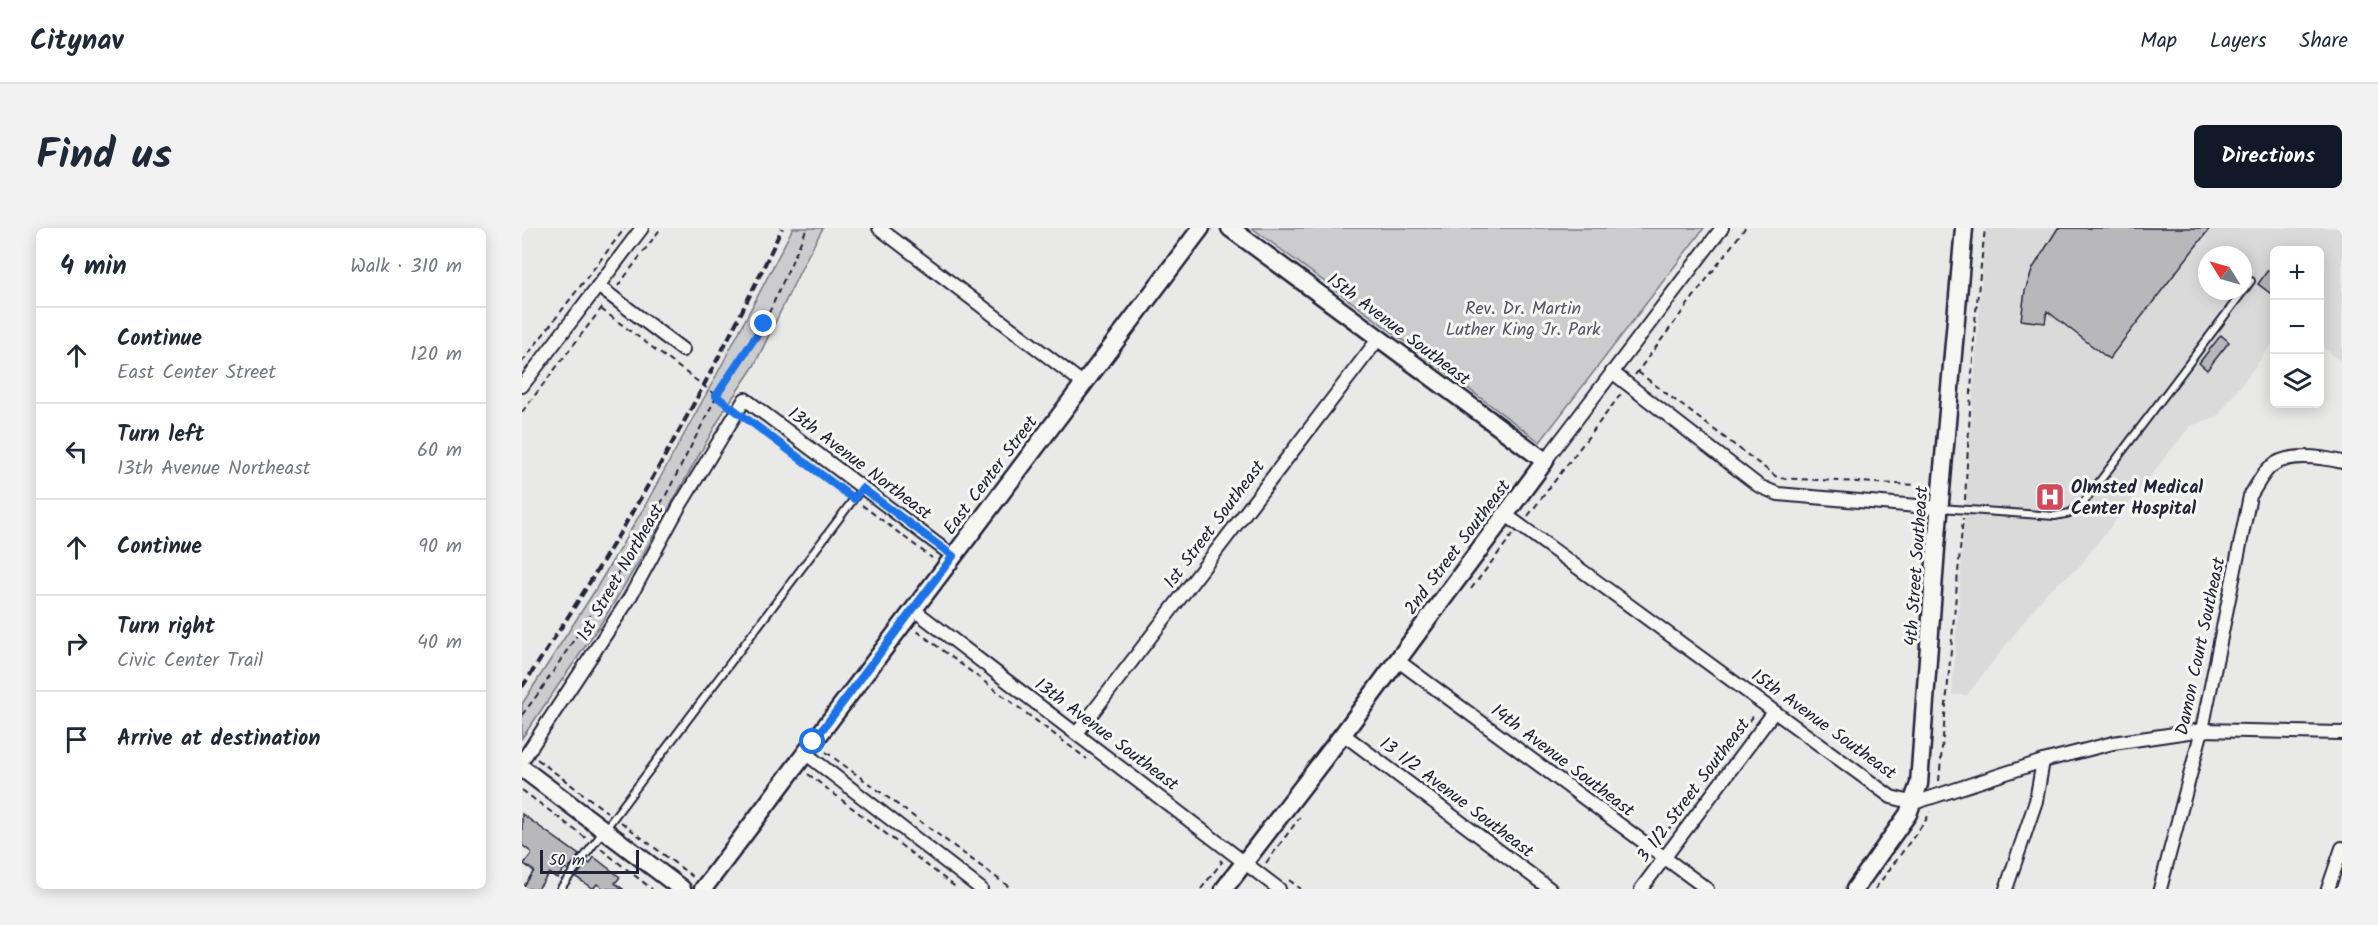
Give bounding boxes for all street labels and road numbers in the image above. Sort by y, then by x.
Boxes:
street label: 15th Avenue Southeast [1320,266,1477,395]
street label: 13th Avenue Northeast [781,400,938,529]
street label: East Center Street [937,409,1046,542]
street label: 1st Street Southeast [1157,454,1274,595]
street label: 2nd Street Southeast [1397,473,1520,622]
street label: 4th Street Southeast [1897,484,1938,647]
street label: 1st Street Northeast [570,498,673,647]
street label: Damon Court Southeast [2168,554,2235,738]
street label: 15th Avenue Southeast [1744,662,1903,789]
street label: 13th Avenue Southeast [1028,671,1185,800]
street label: 14th Avenue Southeast [1484,697,1641,826]
street label: 3 1/2 Street Southeast [1630,712,1759,869]
street label: 13 1/2 Avenue Southeast [1373,730,1540,867]

